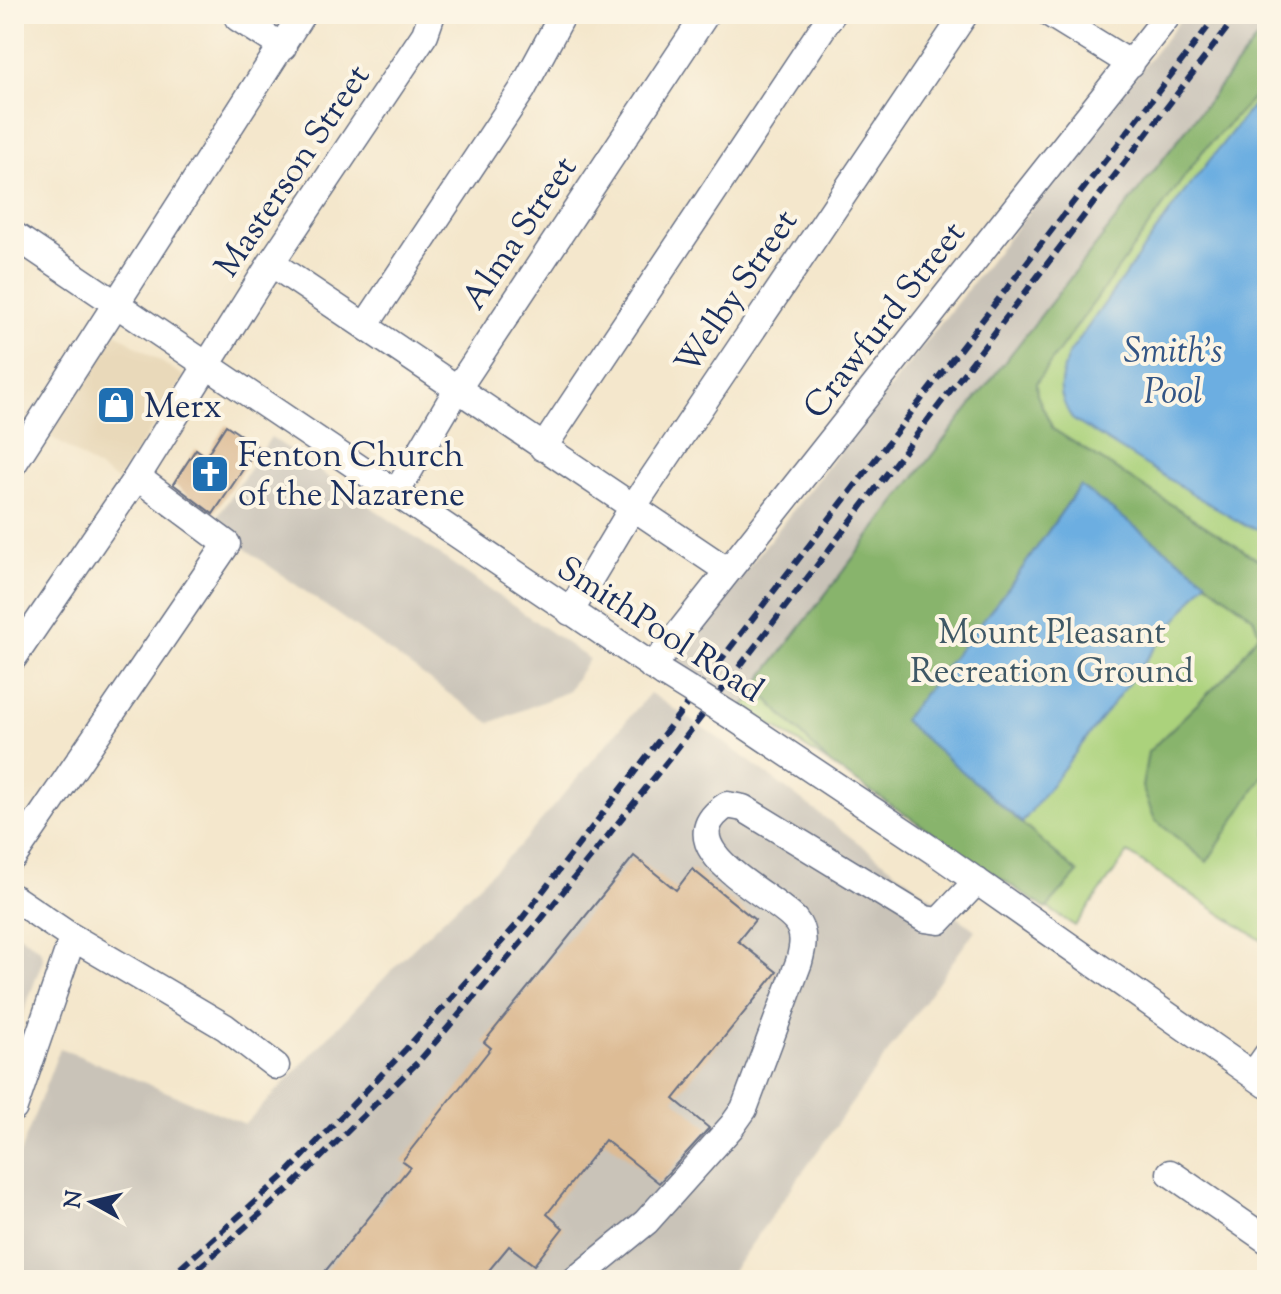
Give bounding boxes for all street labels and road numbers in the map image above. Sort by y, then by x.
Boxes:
street label: Masterson Street [204,55,384,288]
street label: Alma Street [451,147,591,321]
street label: Welby Street [665,200,811,385]
street label: Crawfurd Street [793,212,979,430]
street label: SmithPool Road [546,546,772,716]

